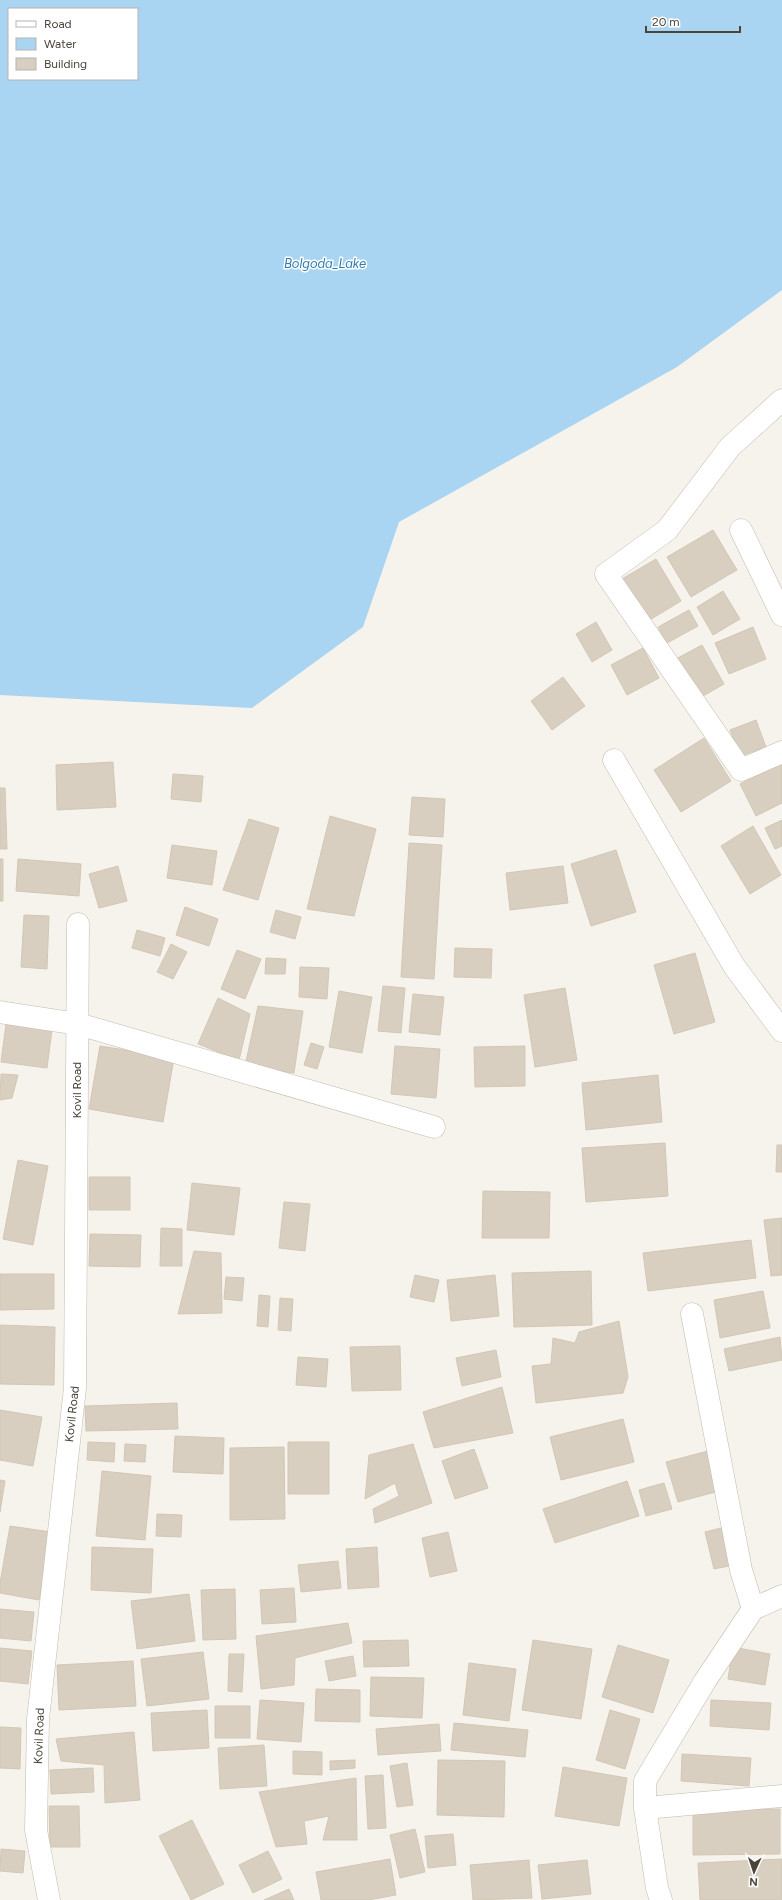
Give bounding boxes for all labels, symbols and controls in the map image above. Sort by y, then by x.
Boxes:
legend [8,8,138,80]
scale bar [646,8,740,34]
text: 20 m [652,15,680,29]
text: Road [44,17,72,31]
text: Water [44,37,76,51]
text: Building [44,57,87,71]
water label: Bolgoda_Lake [284,256,366,271]
street label: Kovil Road [70,1062,84,1118]
street label: Kovil Road [62,1385,82,1443]
street label: Kovil Road [31,1708,47,1764]
north arrow [734,1852,774,1892]
text: N [749,1875,758,1888]

